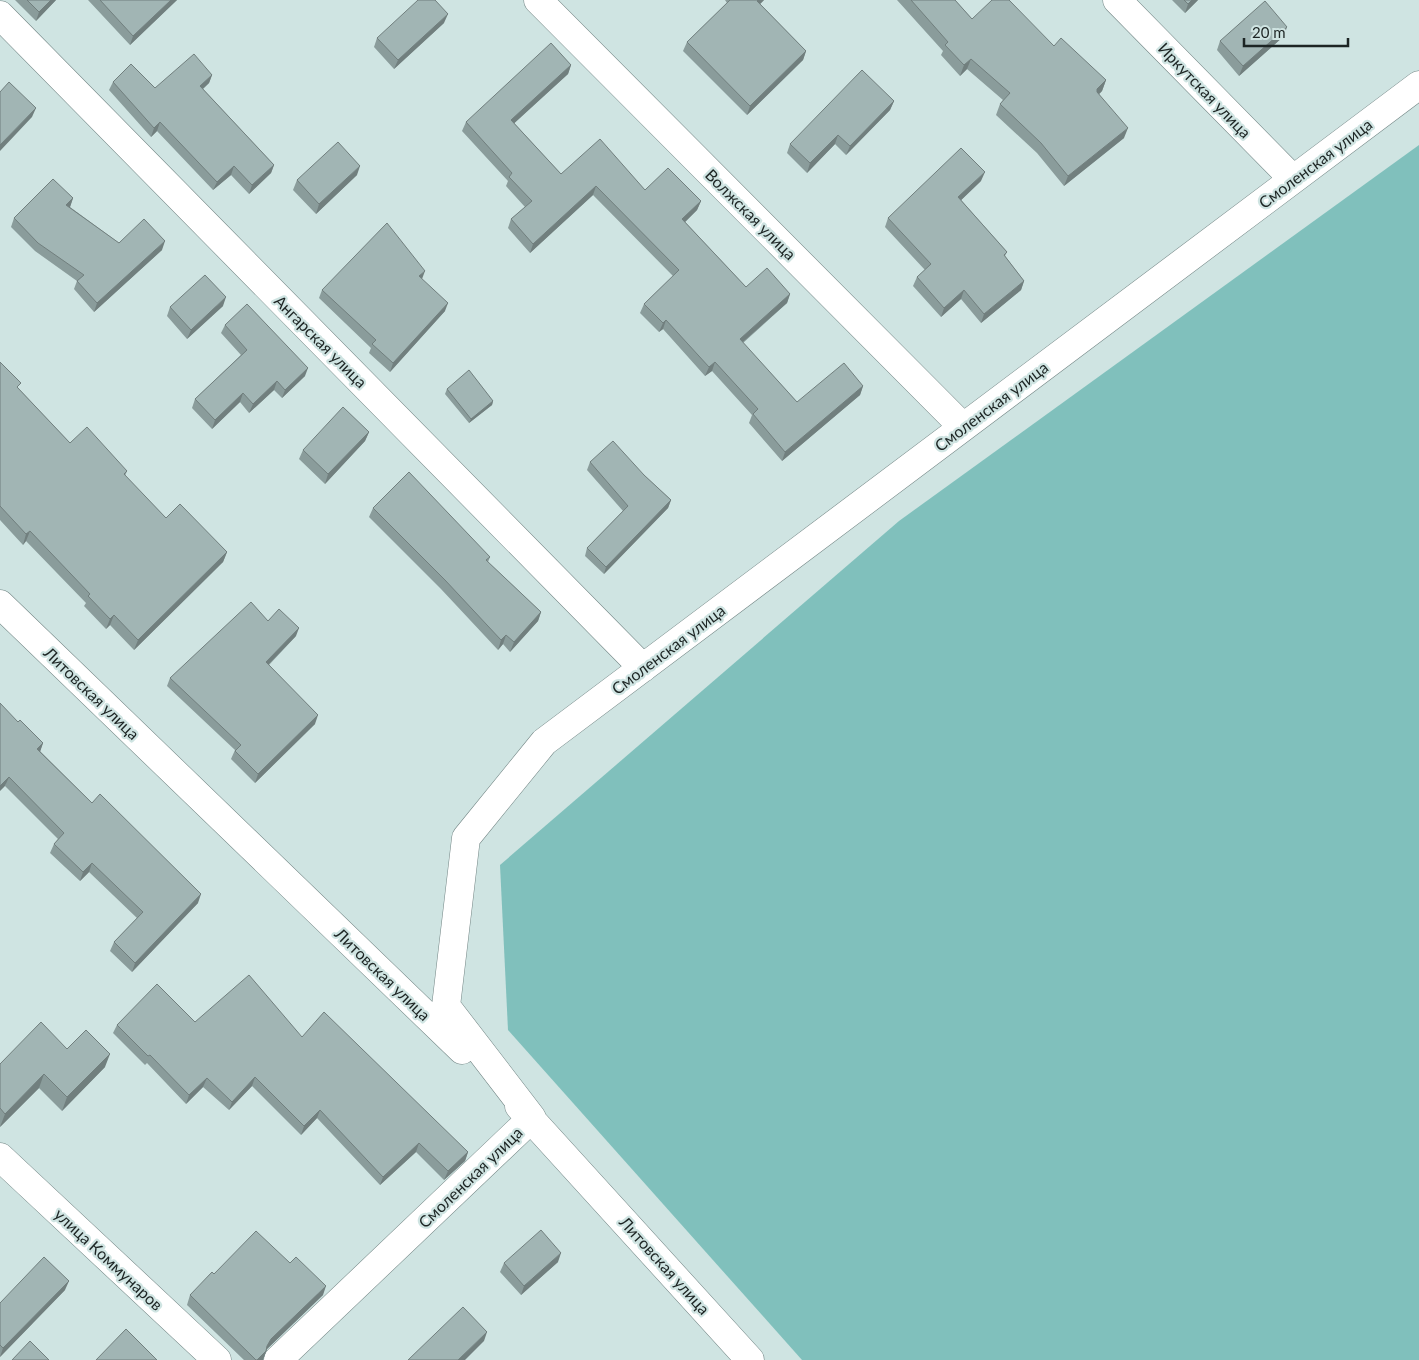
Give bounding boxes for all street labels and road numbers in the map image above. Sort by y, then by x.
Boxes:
street label: Иркутская улица [1155,38,1255,142]
street label: Смоленская улица [1255,114,1375,212]
street label: Волжская улица [702,165,800,263]
street label: Ангарская улица [271,291,371,391]
street label: Смоленская улица [931,357,1051,455]
street label: Смоленская улица [608,600,728,698]
street label: Литовская улица [40,642,144,743]
street label: Литовская улица [331,923,435,1024]
street label: Смоленская улица [414,1123,526,1231]
street label: улица Коммунаров [51,1204,167,1314]
street label: Литовская улица [615,1211,714,1318]

